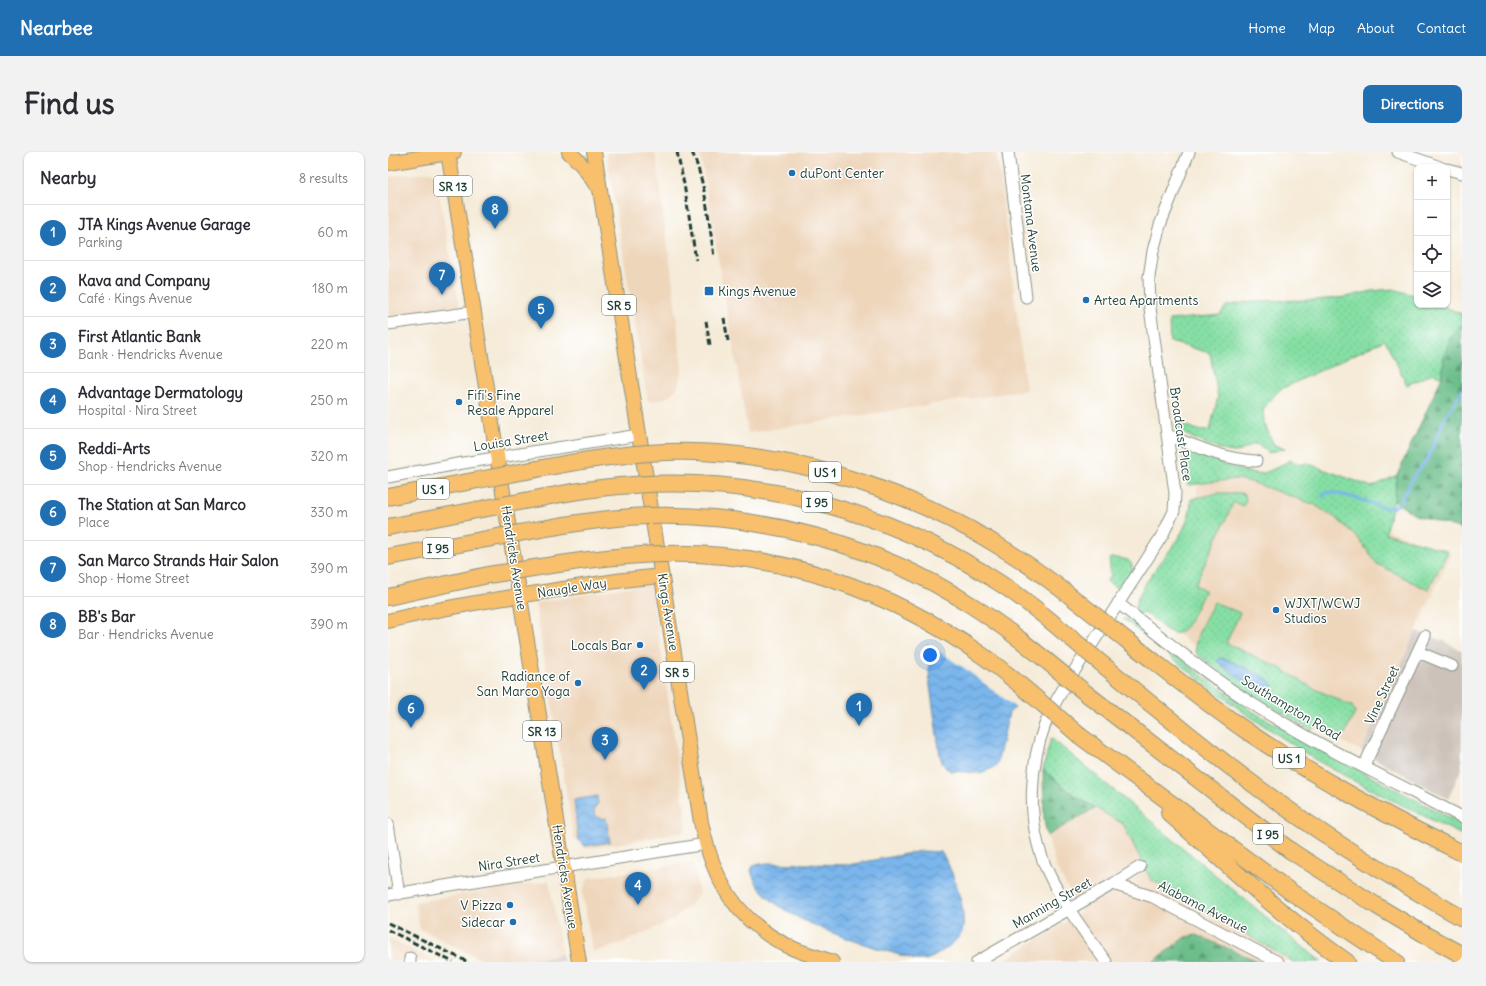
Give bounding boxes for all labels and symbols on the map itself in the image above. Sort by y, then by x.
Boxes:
place label: duPont Center [800,165,885,182]
marker: duPont Center [787,168,797,178]
street label: Montana Avenue [1017,173,1045,273]
road number: SR 13 [434,176,472,196]
pin: 8 [482,196,508,229]
pin: 7 [429,262,455,295]
place label: Kings Avenue [718,283,796,300]
marker: Kings Avenue [703,285,715,297]
place label: Artea Apartments [1094,292,1198,309]
road number: SR 5 [602,295,636,315]
marker: Artea Apartments [1081,295,1091,305]
pin: 5 [528,296,554,329]
street label: Broadcast Place [1166,386,1196,482]
place label: Fifi's Fine Resale Apparel [467,387,554,419]
marker: Fifi's Fine Resale Apparel [454,397,464,407]
street label: Louisa Street [472,427,550,455]
road number: US 1 [809,462,841,482]
road number: US 1 [417,479,449,499]
road number: I 95 [802,492,832,512]
street label: Hendricks Avenue [497,505,531,611]
road number: I 95 [423,538,453,558]
street label: Kings Avenue [653,572,683,652]
street label: Naugle Way [536,574,608,602]
place label: WJXT/WCWJ Studios [1284,595,1361,627]
marker: WJXT/WCWJ Studios [1271,605,1281,615]
place label: Locals Bar [571,637,633,654]
marker: Locals Bar [635,640,645,650]
your location [920,645,940,665]
pin: 2 [631,657,657,690]
road number: SR 5 [660,662,694,682]
street label: Vine Street [1361,662,1403,727]
place label: Radiance of San Marco Yoga [476,668,571,700]
street label: Southampton Road [1238,672,1344,745]
marker: Radiance of San Marco Yoga [573,678,583,688]
pin: 1 [846,693,872,726]
pin: 6 [398,695,424,728]
road number: SR 13 [523,721,561,741]
pin: 3 [592,727,618,760]
road number: US 1 [1273,748,1305,768]
street label: Hendricks Avenue [548,824,582,930]
road number: I 95 [1253,824,1283,844]
street label: Nira Street [477,849,542,875]
pin: 4 [625,872,651,905]
street label: Manning Street [1009,873,1095,932]
street label: Alabama Avenue [1155,877,1251,937]
place label: V Pizza [460,897,502,914]
marker: V Pizza [505,900,515,910]
place label: Sidecar [461,914,506,931]
marker: Sidecar [508,917,518,927]

